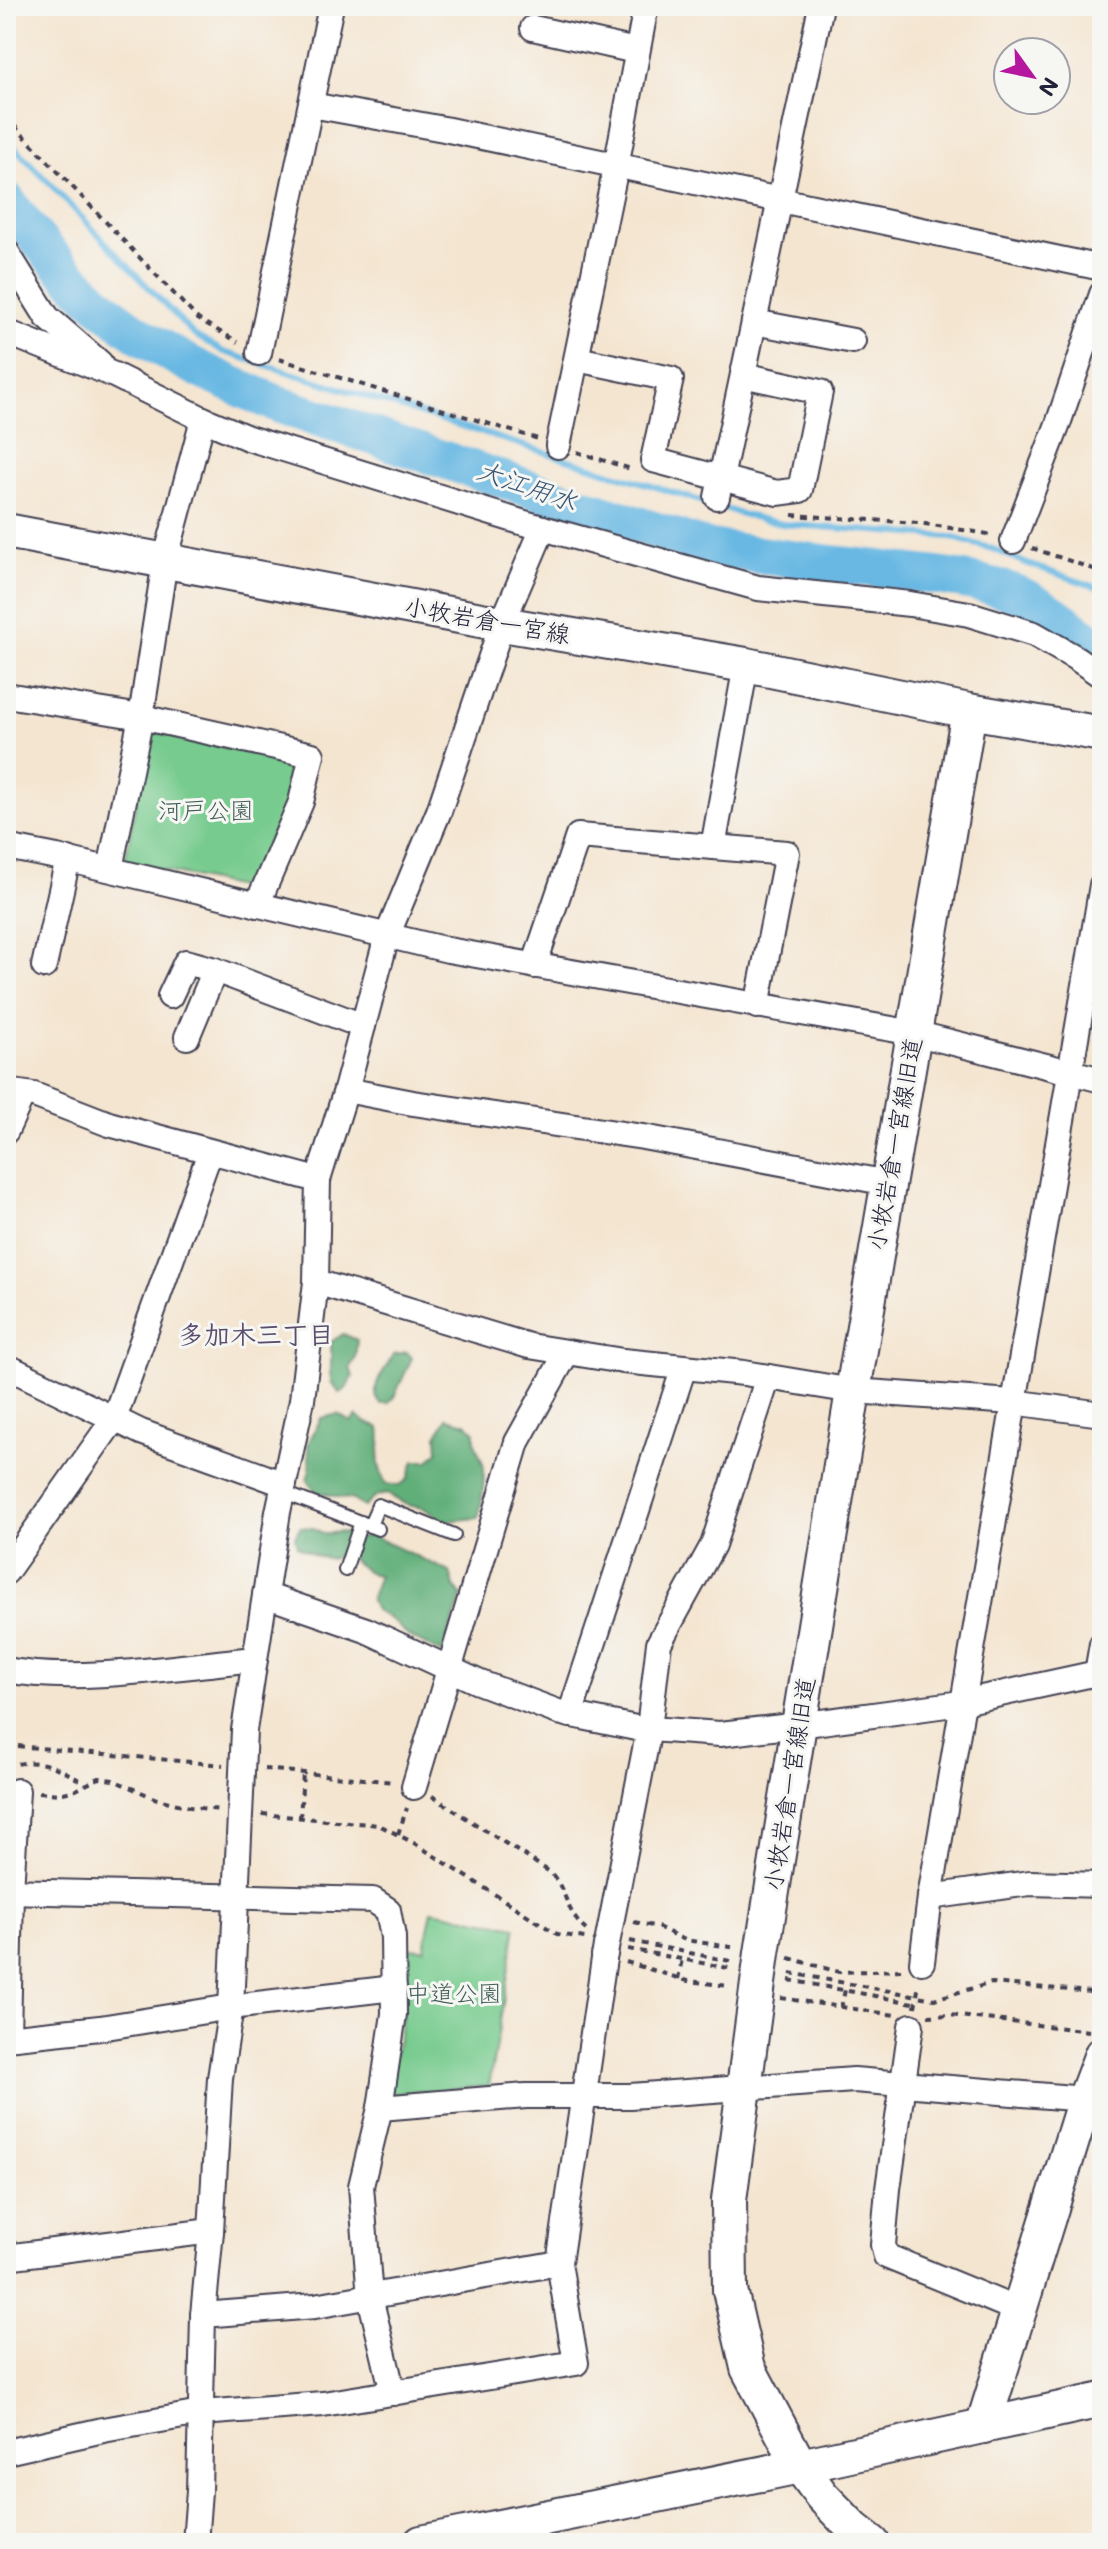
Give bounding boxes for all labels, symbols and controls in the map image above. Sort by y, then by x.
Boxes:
north arrow [992,36,1072,116]
text: N [1032,72,1066,102]
water label: 大江用水 [473,452,582,518]
street label: 小牧岩倉一宮線 [402,590,573,649]
park label: 河戸公園 [158,794,254,825]
street label: 小牧岩倉一宮線旧道 [860,1035,928,1253]
district label: 多加木三丁目 [178,1317,334,1351]
street label: 小牧岩倉一宮線旧道 [756,1675,821,1893]
park label: 中道公園 [406,1977,502,2008]

